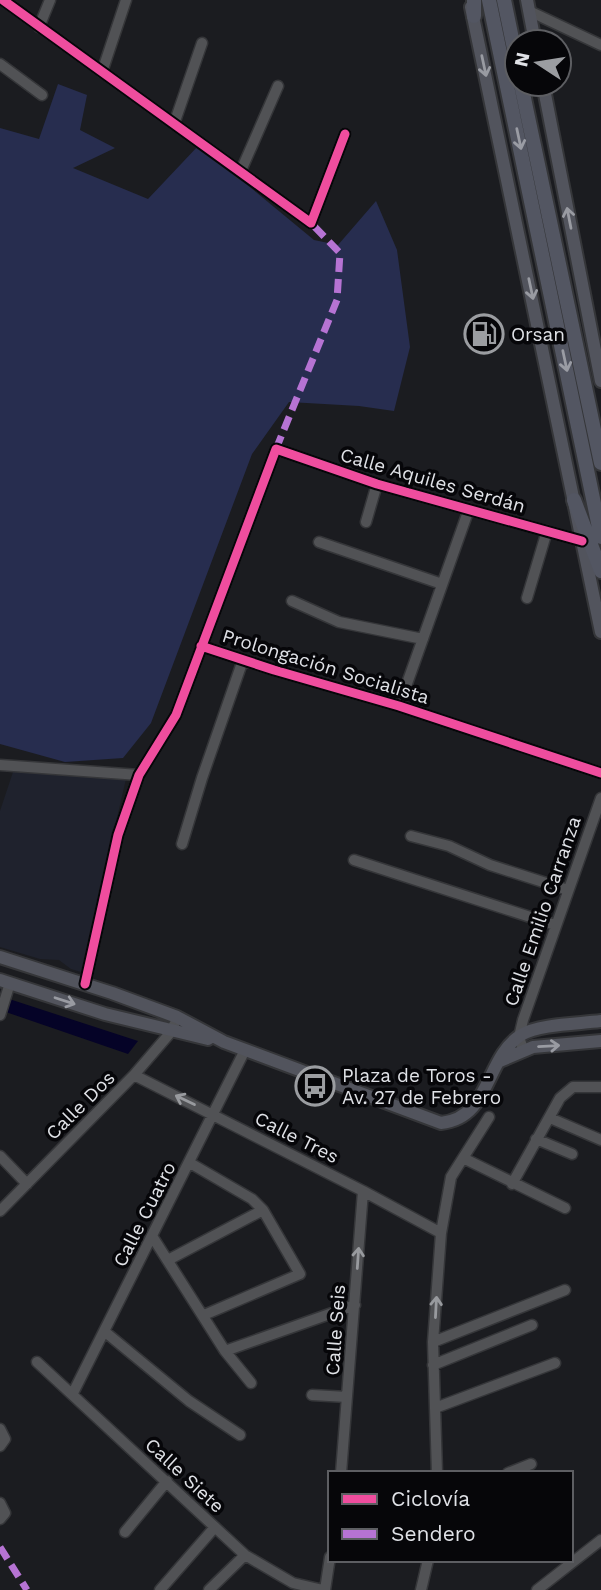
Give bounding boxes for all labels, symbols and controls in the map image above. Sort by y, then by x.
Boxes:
north arrow [503,28,573,98]
text: N [509,50,535,69]
one-way arrow [478,54,492,77]
one-way arrow [512,127,526,150]
one-way arrow [562,207,575,230]
one-way arrow [524,277,538,300]
fuel station icon: Orsan [463,313,505,355]
place label: Orsan [511,323,565,346]
one-way arrow [558,349,572,372]
street label: Calle Aquiles Serdán [338,443,528,518]
street label: Prolongación Socialista [220,624,432,709]
street label: Calle Emilio Carranza [499,813,586,1009]
one-way arrow [54,995,76,1008]
one-way arrow [537,1039,560,1052]
place label: Plaza de Toros - Av. 27 de Febrero [342,1064,501,1109]
bus stop icon: Plaza de Toros - Av. 27 de Febrero [294,1065,336,1107]
street label: Calle Dos [41,1066,120,1145]
one-way arrow [175,1093,196,1107]
street label: Calle Tres [251,1107,343,1168]
street label: Calle Cuatro [108,1158,181,1271]
one-way arrow [352,1247,365,1270]
street label: Calle Seis [321,1284,350,1376]
one-way arrow [429,1295,442,1318]
street label: Calle Siete [140,1433,229,1518]
legend [328,1471,573,1562]
text: Ciclovía [391,1486,470,1511]
text: Sendero [391,1521,476,1546]

